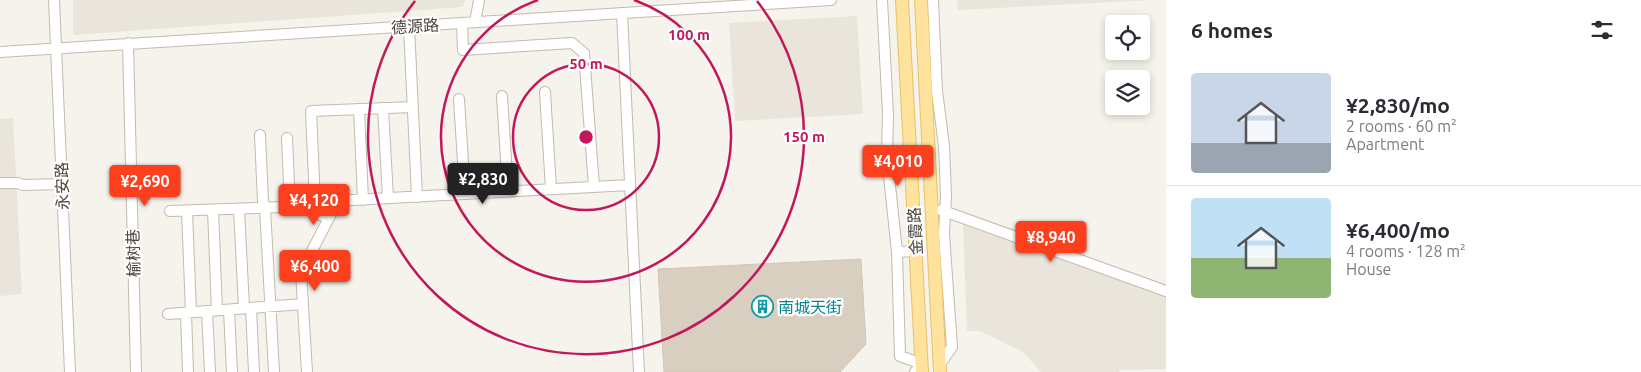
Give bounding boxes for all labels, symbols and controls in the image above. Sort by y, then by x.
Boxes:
street label: 德源路 [390,15,440,37]
map controls [1105,15,1150,115]
button: locate [1105,15,1150,60]
icon: filters [1588,16,1616,44]
text: 6 homes [1191,18,1273,42]
text: 100 m [668,26,710,43]
text: 50 m [569,55,603,72]
button: layers [1105,70,1150,115]
icon: home [1231,93,1291,153]
text: ¥2,830/mo [1346,93,1450,117]
text: 2 rooms · 60 m² [1346,117,1457,135]
centre of rings [577,128,595,146]
text: 150 m [783,128,825,145]
text: Apartment [1346,135,1424,153]
pin: ¥4,010 [857,144,939,187]
text: ¥4,010 [873,152,923,170]
street label: 永安路 [52,162,72,210]
pin: ¥2,830 [442,162,524,205]
pin: ¥2,690 [104,164,186,207]
text: ¥2,830 [458,170,508,188]
text: ¥2,690 [120,172,170,190]
pin: ¥4,120 [273,184,355,226]
text: ¥4,120 [289,191,339,209]
street label: 金霞路 [905,207,925,255]
icon: home [1231,218,1291,278]
text: ¥6,400/mo [1346,218,1450,242]
pin: ¥8,940 [1010,220,1092,263]
text: ¥8,940 [1026,228,1076,246]
street label: 榆树巷 [124,229,142,277]
text: 4 rooms · 128 m² [1346,242,1466,260]
pin: ¥6,400 [274,250,356,292]
text: ¥6,400 [290,257,340,275]
text: House [1346,260,1391,278]
building icon: 南城天街 [750,295,774,319]
place label: 南城天街 [778,298,842,316]

